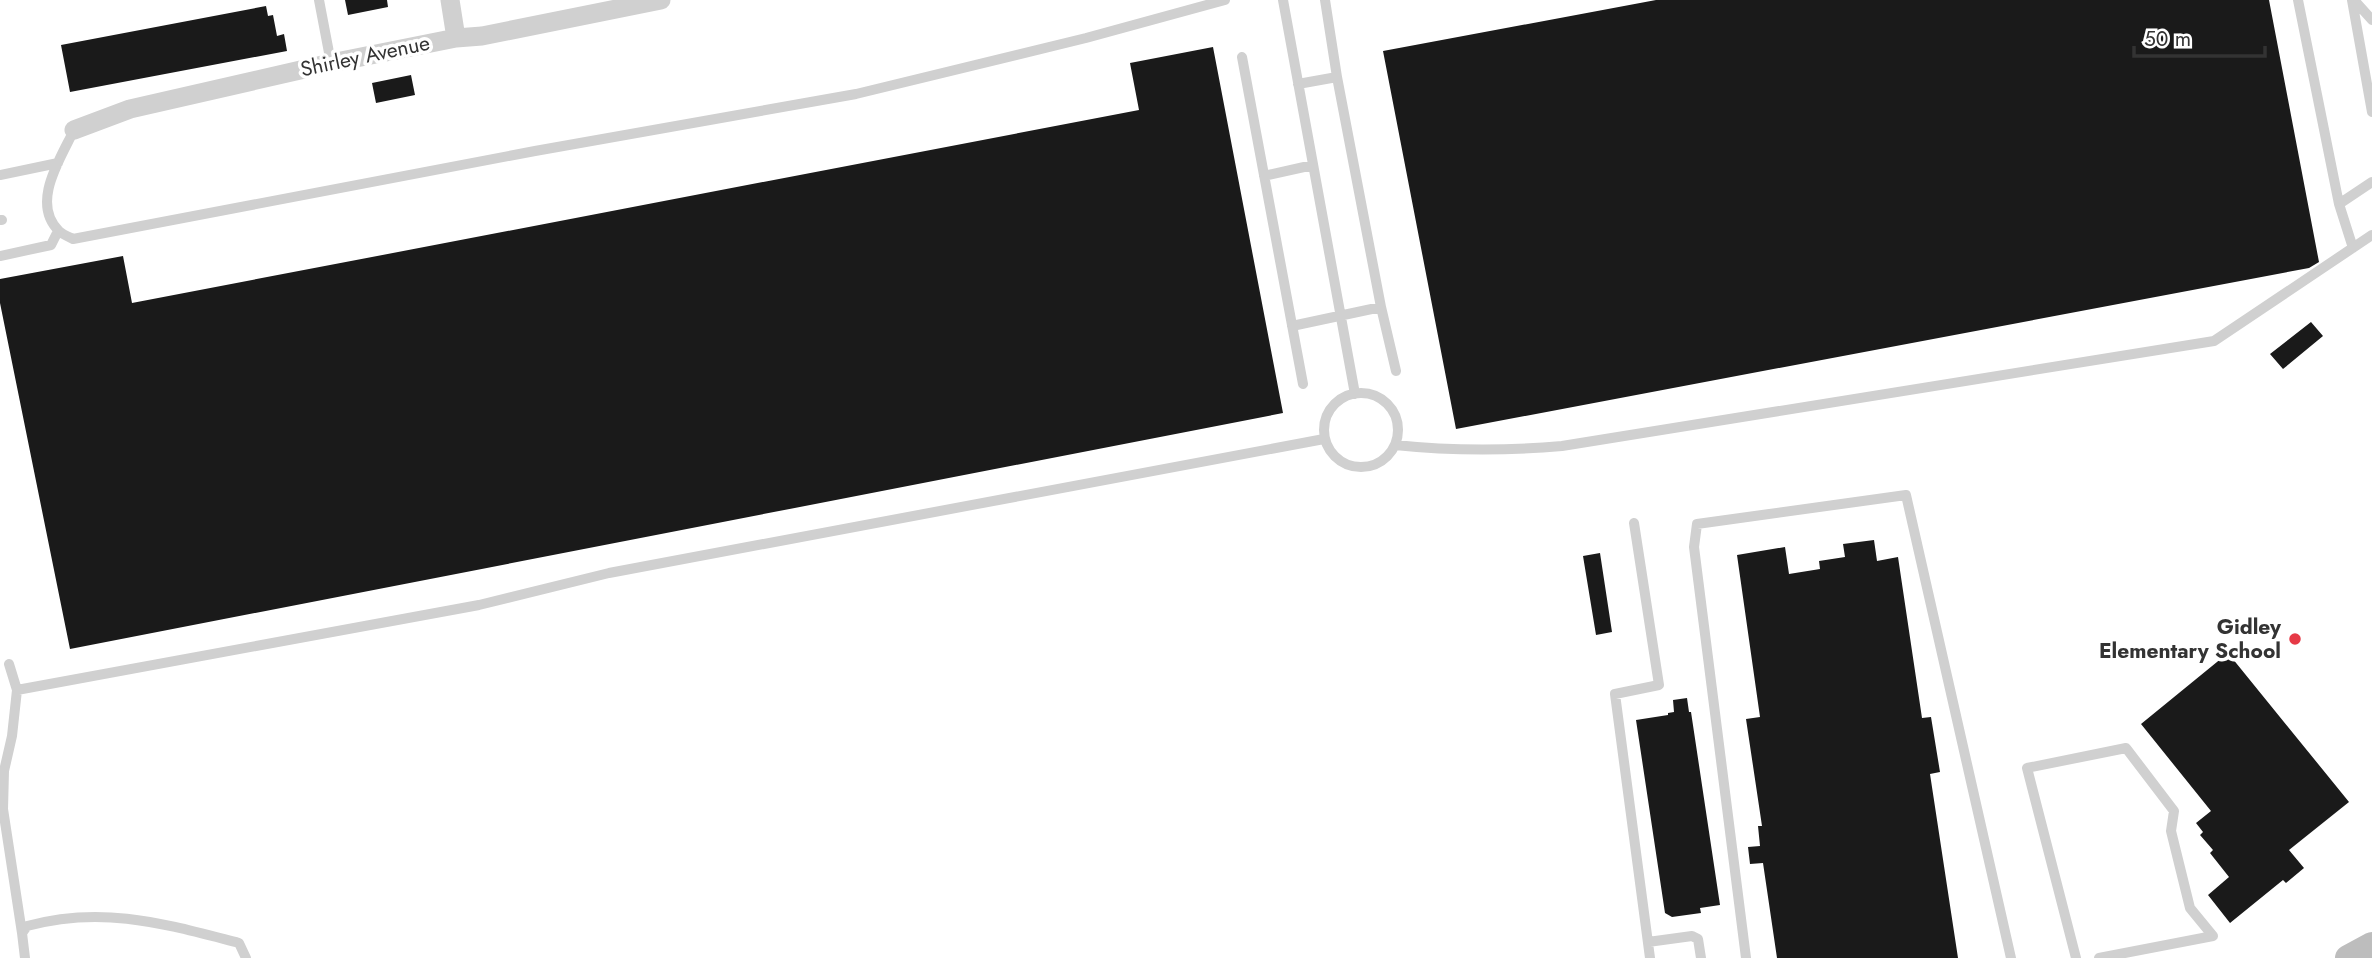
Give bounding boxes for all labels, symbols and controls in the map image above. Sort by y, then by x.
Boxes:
scale bar [2134,14,2265,58]
text: 50 m [2144,24,2191,54]
street label: Shirley Avenue [298,28,433,84]
place label: Gidley Elementary School [2099,612,2282,666]
marker: Gidley Elementary School [2287,631,2303,647]

